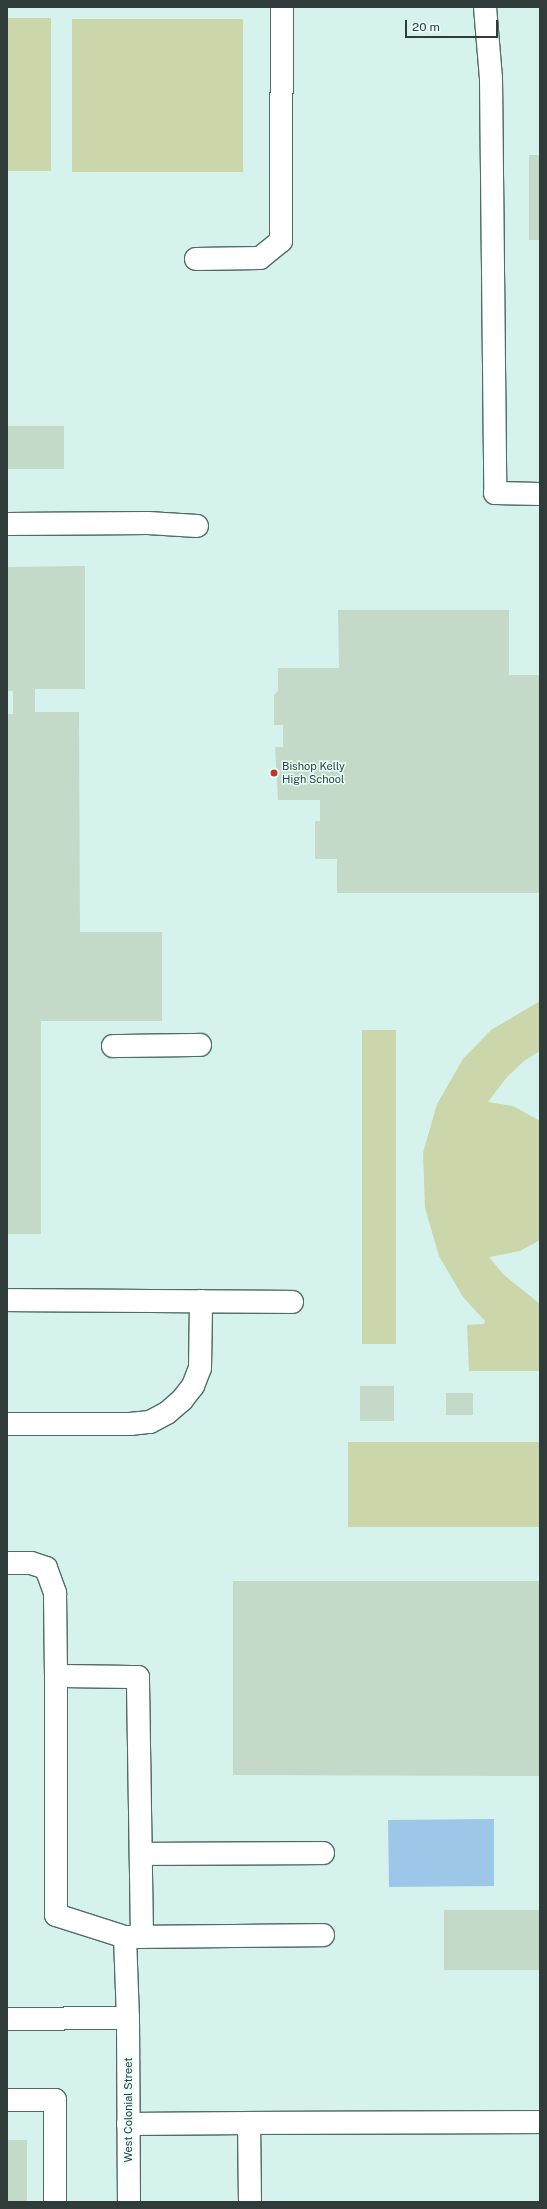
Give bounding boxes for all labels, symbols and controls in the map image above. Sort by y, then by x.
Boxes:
scale bar [407,12,500,38]
text: 20 m [412,20,440,34]
place label: Bishop Kelly High School [282,760,345,786]
marker: Bishop Kelly High School [269,768,279,778]
street label: West Colonial Street [121,2058,135,2162]

